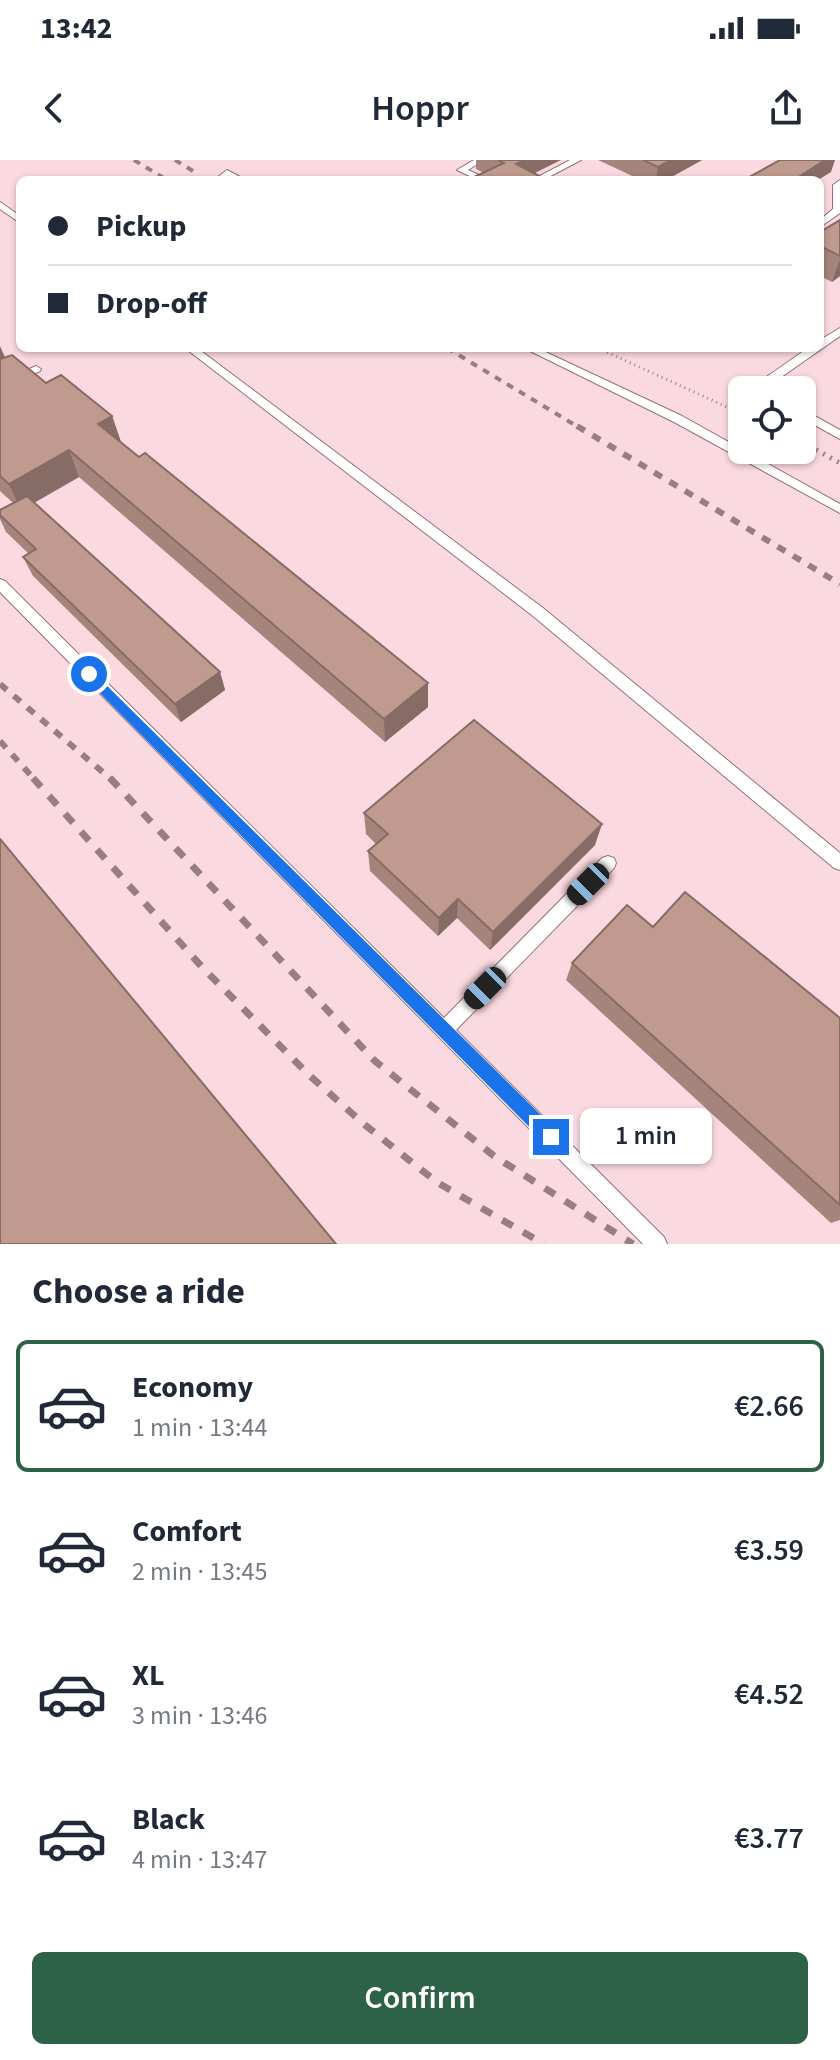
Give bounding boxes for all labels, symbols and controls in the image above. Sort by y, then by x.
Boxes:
text: 13:42 [40,7,112,50]
text: Hoppr [371,83,469,134]
icon: back [32,86,76,130]
icon: share [764,86,808,130]
text: Pickup [96,205,186,248]
text: Drop-off [96,282,207,325]
map controls [728,376,816,464]
button: locate [728,376,816,464]
route start [71,656,107,692]
car [563,859,613,909]
car [460,963,510,1013]
callout: 1 min [579,1109,711,1165]
text: 1 min [615,1117,677,1154]
route end [533,1119,569,1155]
text: Choose a ride [32,1266,245,1317]
text: Economy [132,1366,253,1409]
icon: car [36,1370,108,1442]
text: €2.66 [734,1385,804,1428]
text: 1 min · 13:44 [132,1409,267,1446]
text: Comfort [132,1510,242,1553]
icon: car [36,1514,108,1586]
text: €3.59 [734,1529,804,1572]
text: 2 min · 13:45 [132,1553,267,1590]
text: XL [132,1654,165,1697]
icon: car [36,1658,108,1730]
text: €4.52 [734,1673,804,1716]
text: 3 min · 13:46 [132,1697,267,1734]
text: Black [132,1798,205,1841]
icon: car [36,1802,108,1874]
text: €3.77 [734,1817,804,1860]
text: 4 min · 13:47 [132,1841,267,1878]
button: Confirm [32,1952,808,2044]

